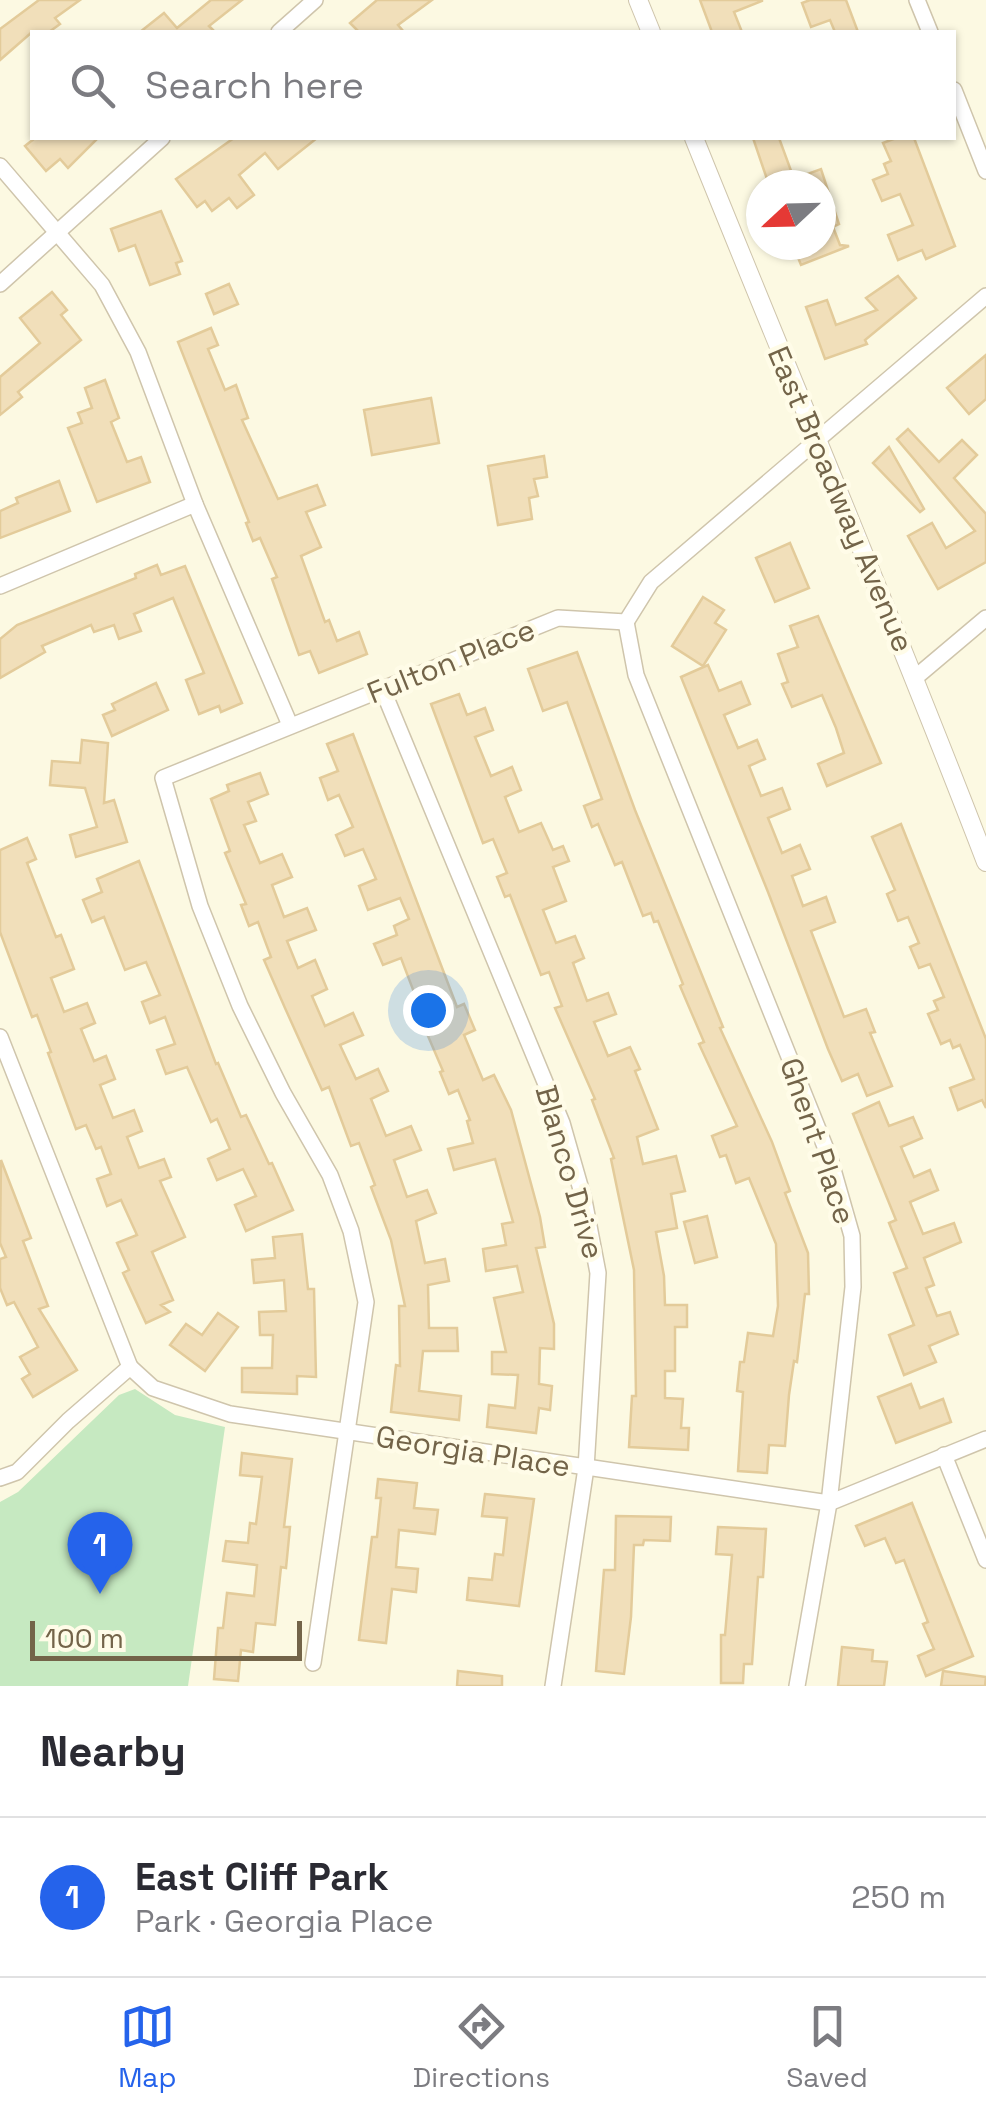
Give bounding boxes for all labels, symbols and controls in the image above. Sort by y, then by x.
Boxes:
search box [30,30,956,140]
icon: search [65,58,120,113]
text: Search here [145,61,364,109]
north arrow [746,170,836,260]
street label: East Broadway Avenue [759,340,923,658]
street label: Fulton Place [361,610,541,712]
your location [403,985,454,1036]
street label: Ghent Place [771,1053,865,1229]
street label: Blanco Drive [527,1081,613,1263]
street label: Georgia Place [373,1416,573,1486]
pin: 1 [68,1512,132,1594]
scale bar [30,1616,302,1660]
text: 100 m [45,1620,124,1656]
text: Nearby [40,1725,186,1778]
text: East Cliff Park [135,1853,389,1901]
text: 1 [65,1877,80,1917]
text: 250 m [851,1877,946,1917]
text: Park · Georgia Place [135,1901,433,1941]
tab: Map [118,1999,176,2095]
tab: Directions [413,1999,550,2095]
tab: Saved [786,1999,868,2095]

